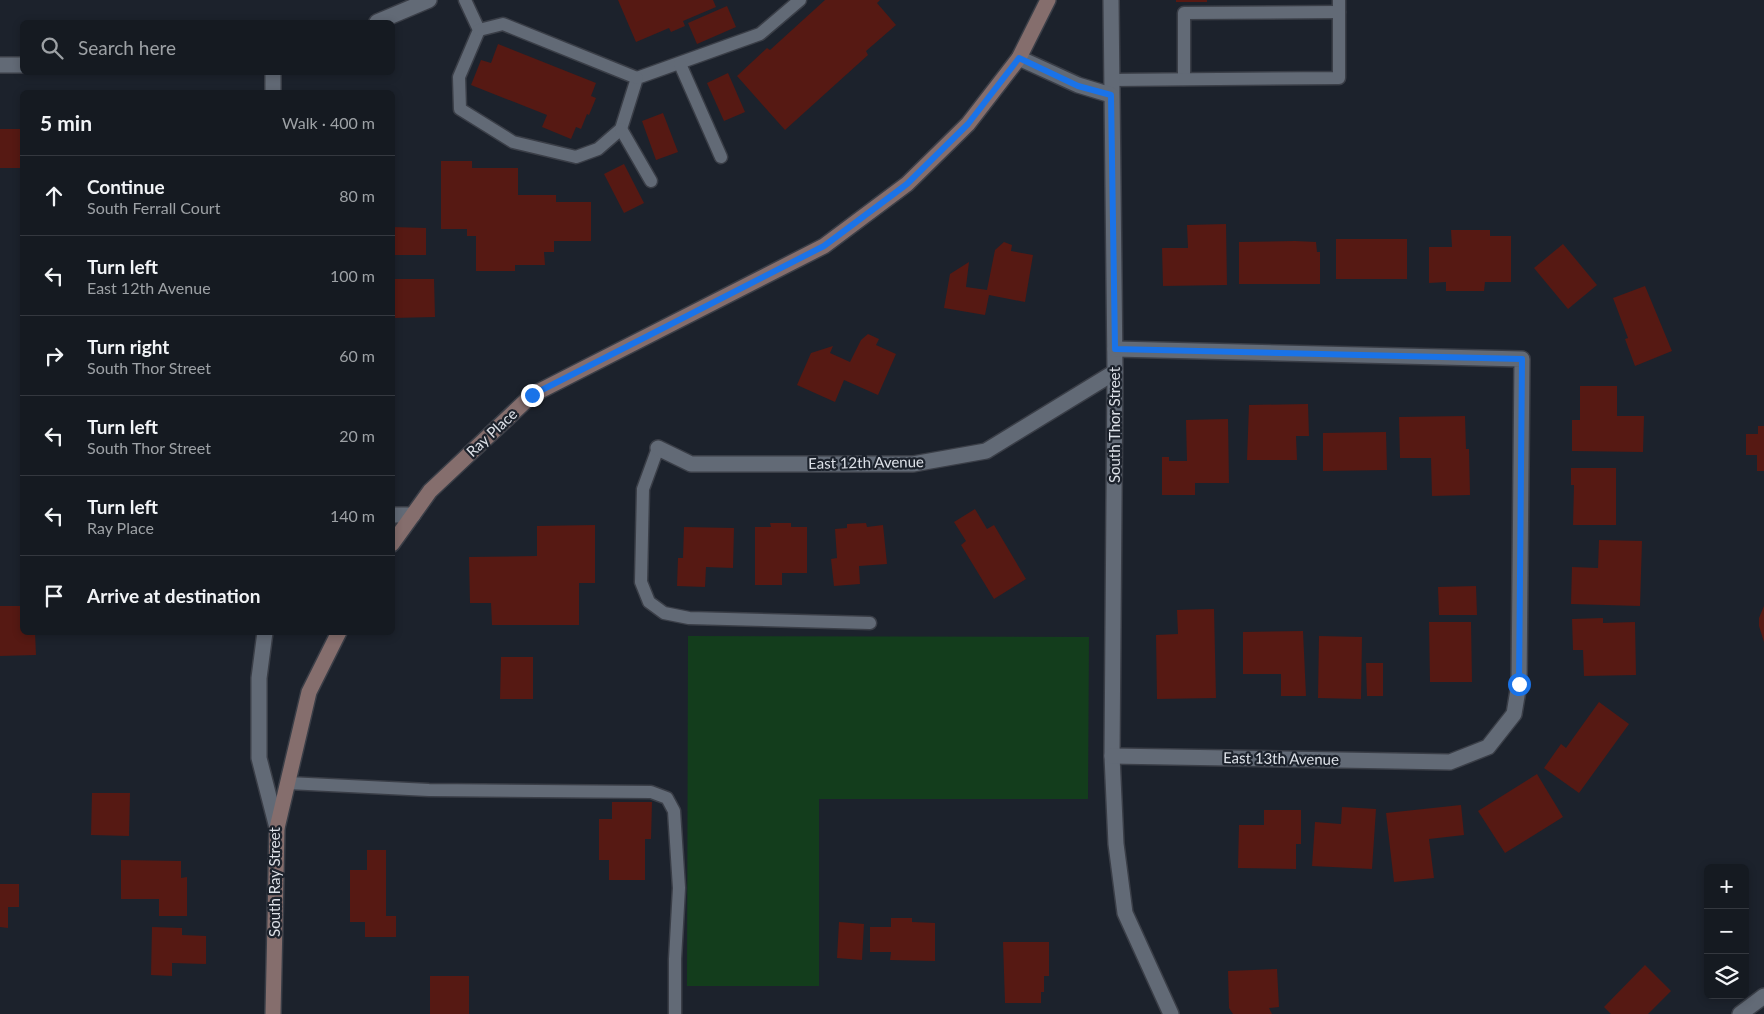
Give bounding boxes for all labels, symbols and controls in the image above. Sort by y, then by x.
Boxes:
search box [20,20,395,75]
icon: search [38,34,66,62]
text: Search here [78,36,176,59]
text: 5 min [40,110,92,135]
text: Walk · 400 m [282,113,375,132]
text: Continue [87,175,165,198]
icon: ahead [40,182,68,210]
text: 80 m [339,186,375,205]
text: South Ferrall Court [87,198,220,217]
text: Turn left [87,255,158,278]
icon: left [40,262,68,290]
text: 100 m [330,266,375,285]
text: East 12th Avenue [87,278,211,297]
text: Turn right [87,335,169,358]
icon: right [40,342,68,370]
text: 60 m [339,346,375,365]
text: South Thor Street [87,358,211,377]
street label: South Thor Street [1105,366,1123,483]
route end [521,384,544,407]
street label: Ray Place [462,404,520,460]
text: Turn left [87,415,158,438]
icon: left [40,422,68,450]
text: 20 m [339,426,375,445]
text: South Thor Street [87,438,211,457]
street label: East 12th Avenue [808,452,924,472]
text: Turn left [87,495,158,518]
icon: left [40,502,68,530]
text: 140 m [330,506,375,525]
text: Ray Place [87,518,154,537]
icon: arrive [40,582,68,610]
text: Arrive at destination [87,584,260,607]
route start [1508,673,1531,696]
street label: East 13th Avenue [1223,748,1339,768]
street label: South Ray Street [265,826,283,937]
map controls [1704,864,1749,999]
button: + [1704,864,1749,909]
button: − [1704,909,1749,954]
button: layers [1704,954,1749,999]

